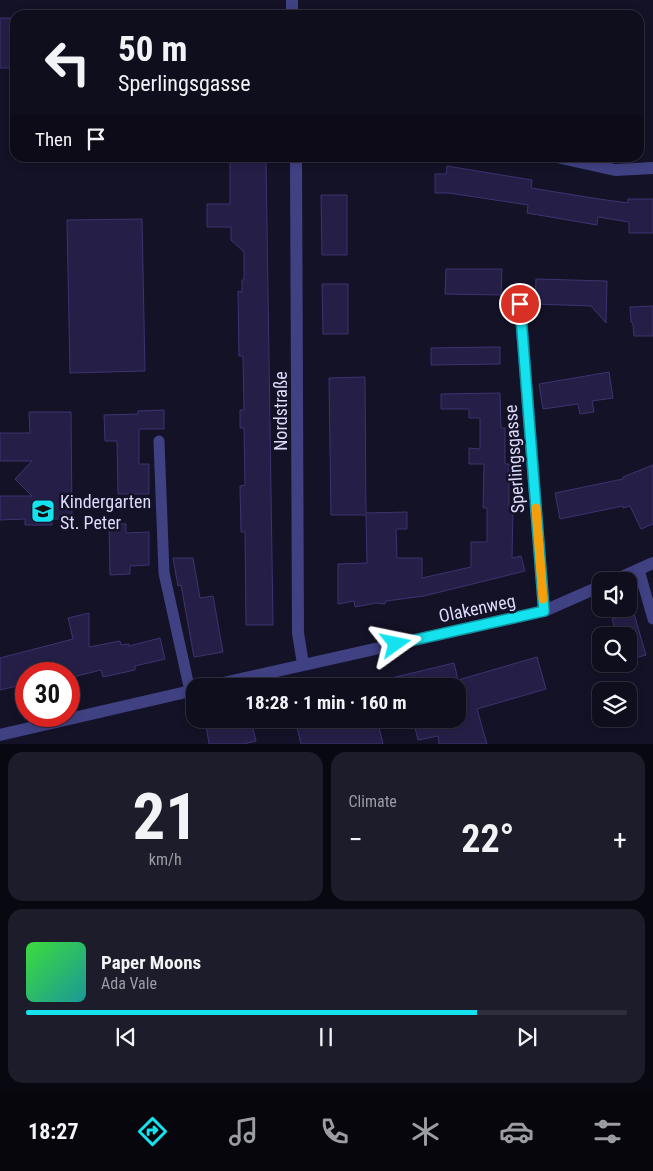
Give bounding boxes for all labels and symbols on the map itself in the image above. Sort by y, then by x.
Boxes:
pin [499,283,541,325]
street label: Nordstraße [270,371,291,451]
street label: Sperlingsgasse [500,404,528,514]
place label: Kindergarten St. Peter [60,491,151,533]
school or university icon: Kindergarten St. Peter [30,498,56,524]
street label: Olakenweg [437,590,517,626]
position arrow [369,617,421,669]
speed limit sign: 30 [15,662,80,727]

